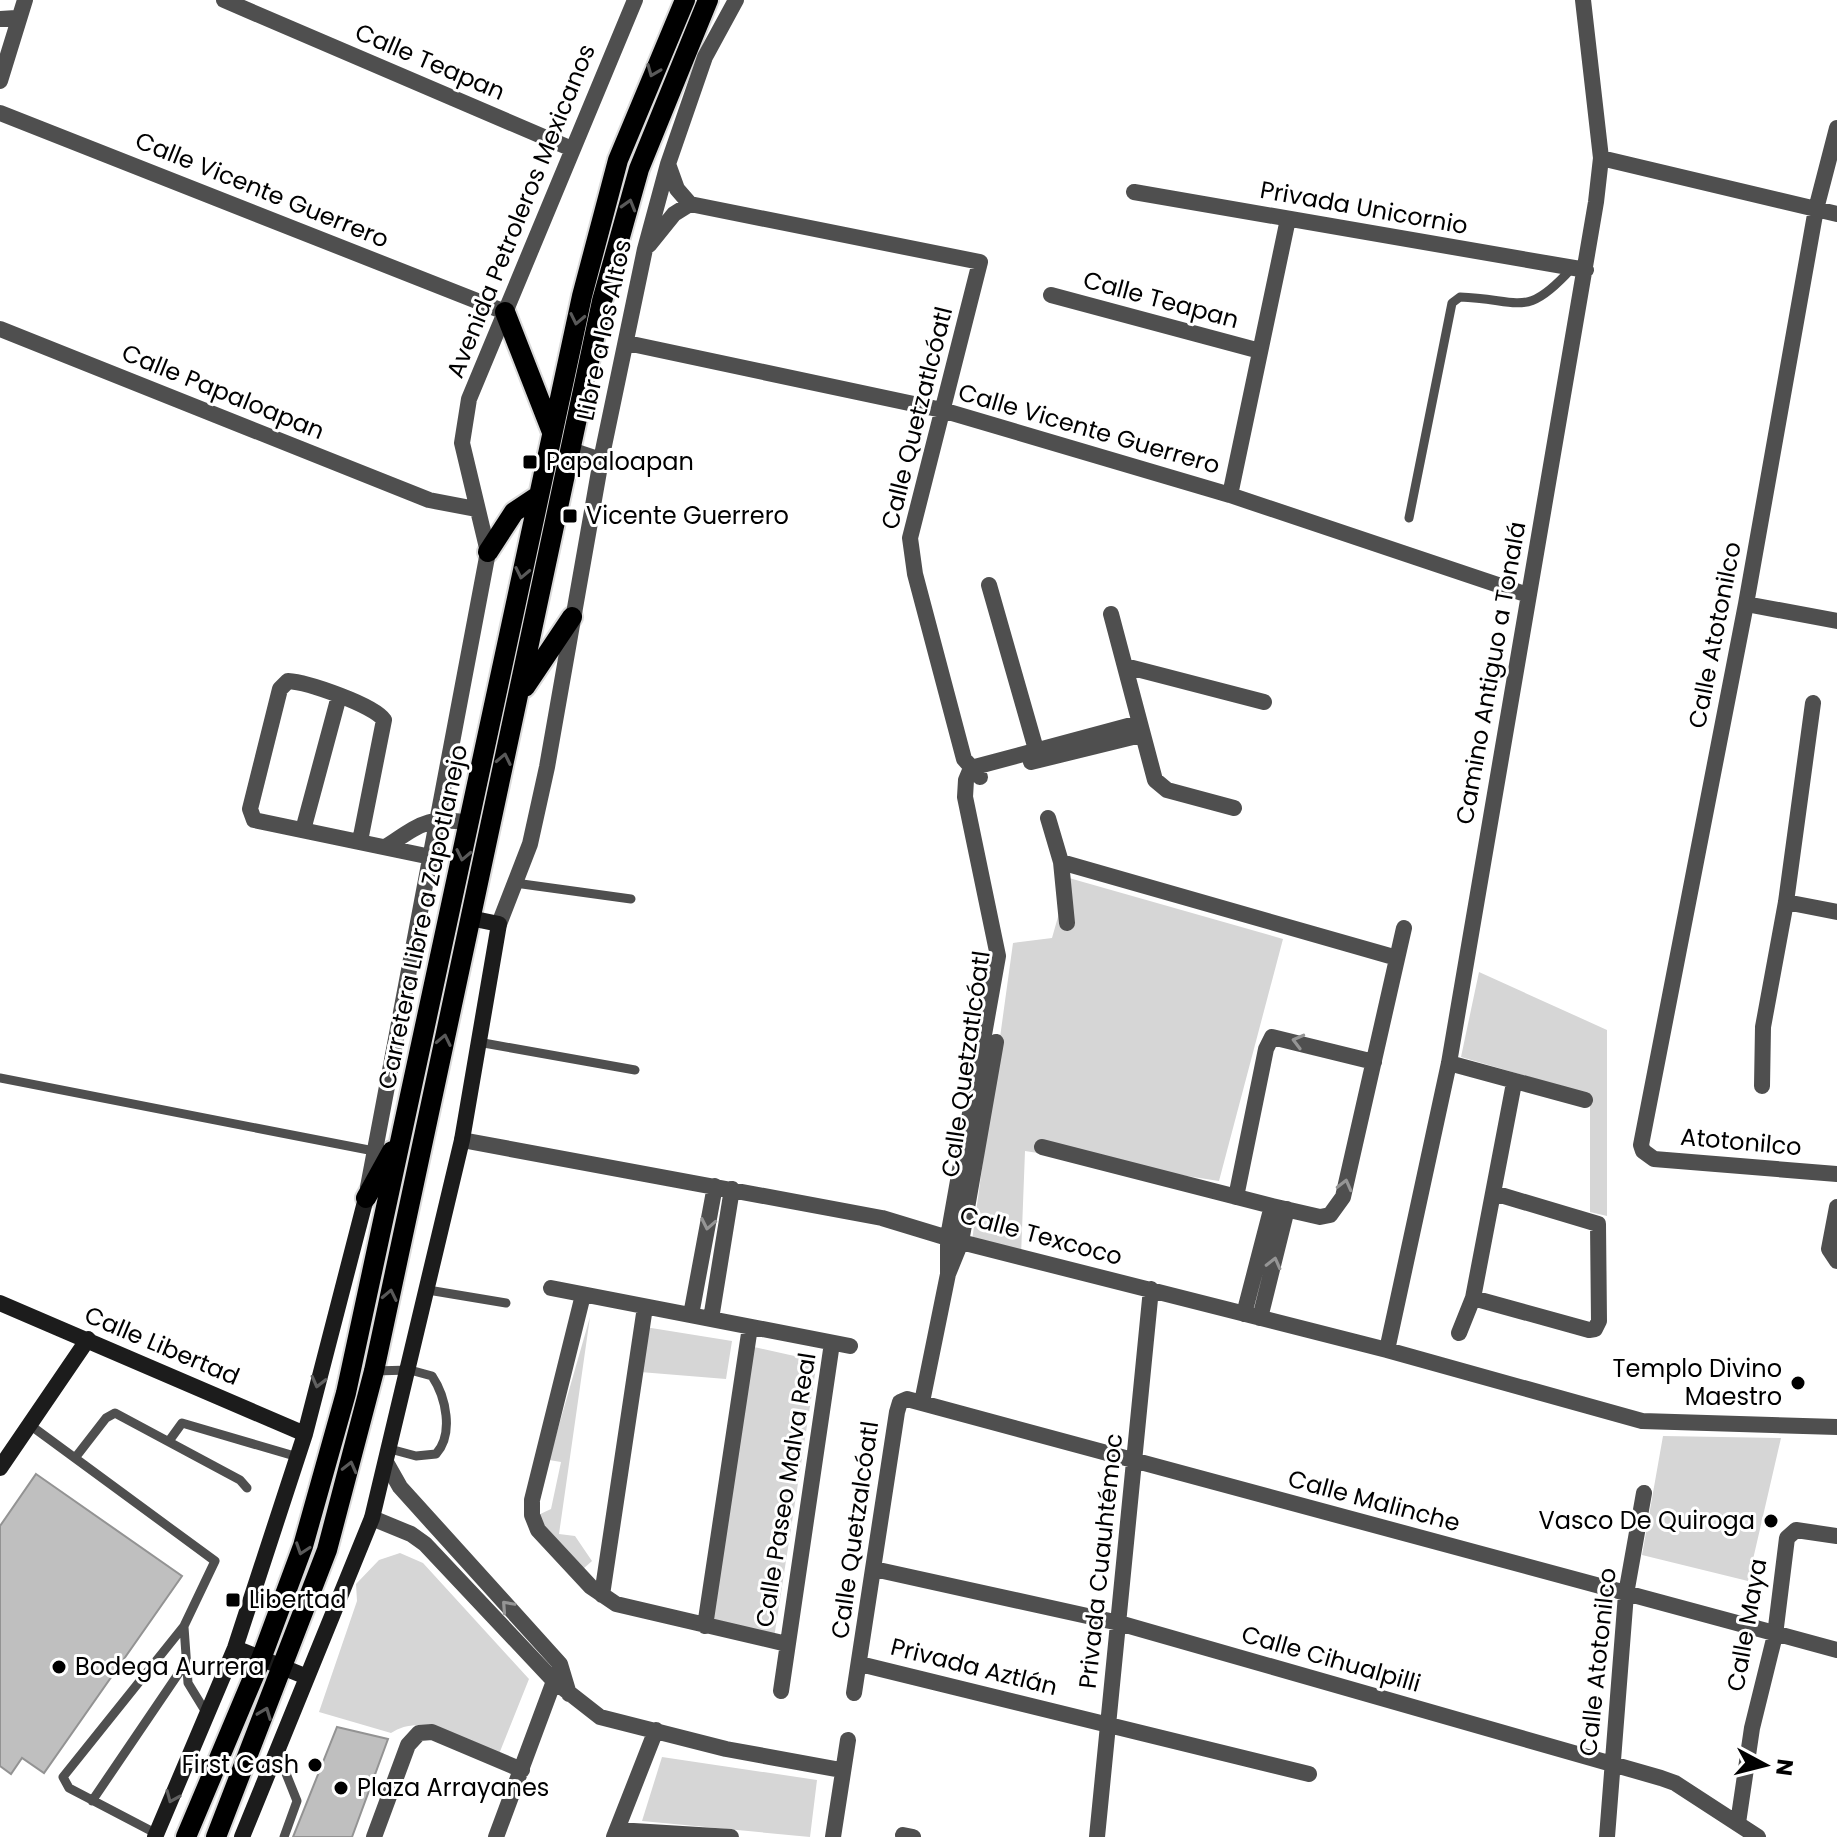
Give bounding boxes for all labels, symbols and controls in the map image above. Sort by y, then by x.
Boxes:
street label: Calle Teapan [350,15,510,108]
street label: Avenida Petroleros Mexicanos [438,39,603,383]
one-way arrow [646,63,663,77]
street label: Calle Vicente Guerrero [130,124,394,256]
street label: Privada Unicornio [1258,173,1470,242]
one-way arrow [620,198,636,212]
street label: Libre a los Altos [568,236,639,423]
street label: Calle Teapan [1080,263,1243,336]
street label: Calle Quetzatlcóatl [873,303,960,533]
one-way arrow [569,312,586,326]
street label: Calle Papaloapan [117,336,329,447]
street label: Calle Vicente Guerrero [954,375,1224,482]
place label: Papaloapan [546,445,694,478]
marker: Papaloapan [521,453,539,471]
place label: Vicente Guerrero [586,499,789,532]
marker: Vicente Guerrero [561,507,579,525]
street label: Camino Antiguo a Tonalá [1448,519,1533,827]
street label: Calle Atotonilco [1680,539,1749,731]
one-way arrow [514,566,531,580]
street label: Carretera Libre a Zapotlanejo [370,742,475,1092]
one-way arrow [495,752,512,765]
one-way arrow [455,848,472,862]
street label: Calle Quetzatlcóatl [933,949,998,1179]
one-way arrow [435,1034,452,1048]
one-way arrow [1292,1034,1306,1051]
street label: Atotonilco [1679,1120,1803,1163]
one-way arrow [1336,1179,1353,1193]
street label: Calle Texcoco [956,1198,1126,1273]
one-way arrow [700,1217,717,1231]
one-way arrow [1264,1257,1281,1271]
one-way arrow [381,1288,398,1302]
street label: Calle Libertad [80,1298,245,1393]
street label: Calle Paseo Malva Real [747,1350,824,1630]
place label: Templo Divino Maestro [1613,1352,1782,1413]
one-way arrow [310,1374,327,1388]
marker: Templo Divino Maestro [1789,1374,1807,1392]
street label: Calle Quetzalcóatl [823,1419,886,1641]
street label: Privada Cuauhtémoc [1071,1432,1130,1690]
one-way arrow [341,1461,358,1475]
street label: Calle Malinche [1285,1462,1464,1539]
place label: Vasco De Quiroga [1538,1504,1755,1537]
marker: Vasco De Quiroga [1762,1512,1780,1530]
one-way arrow [295,1541,311,1555]
street label: Calle Maya [1719,1556,1774,1694]
street label: Calle Atotonilco [1571,1566,1624,1758]
place label: Libertad [249,1583,347,1616]
marker: Libertad [224,1591,242,1609]
one-way arrow [503,1600,517,1615]
street label: Calle Cihualpilli [1238,1617,1425,1700]
street label: Privada Aztlán [887,1630,1061,1703]
place label: Bodega Aurrera [75,1650,265,1683]
marker: Bodega Aurrera [50,1658,68,1676]
one-way arrow [255,1706,272,1720]
north arrow [1725,1725,1805,1805]
place label: First Cash [182,1748,299,1781]
marker: First Cash [306,1756,324,1774]
text: N [1768,1757,1801,1777]
place label: Plaza Arrayanes [357,1771,549,1804]
marker: Plaza Arrayanes [332,1779,350,1797]
one-way arrow [166,1789,182,1803]

